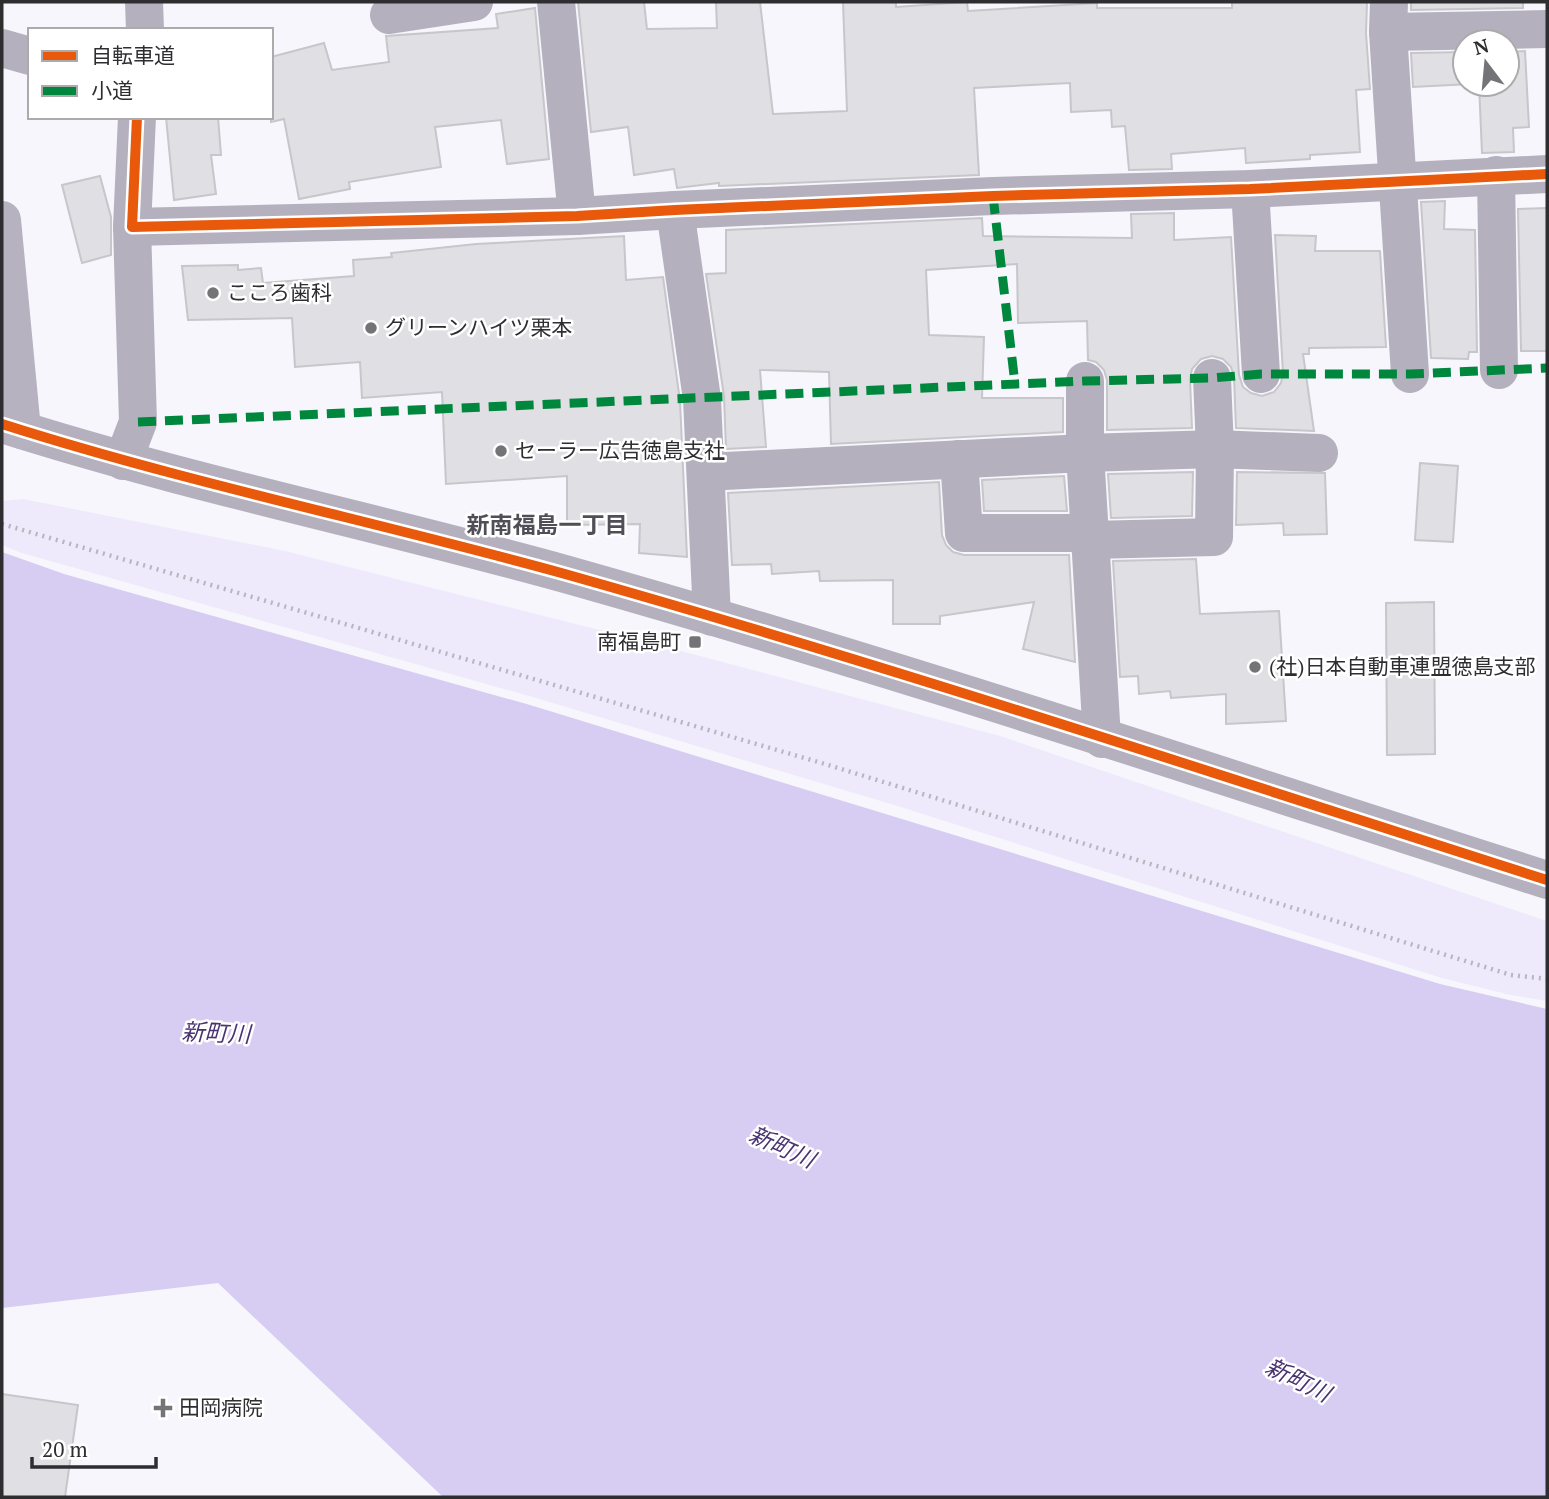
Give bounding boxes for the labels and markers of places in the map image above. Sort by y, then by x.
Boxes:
place label: こころ歯科 [227,278,332,306]
marker: こころ歯科 [205,285,221,301]
place label: グリーンハイツ栗本 [385,313,573,341]
marker: グリーンハイツ栗本 [363,320,379,336]
place label: セーラー広告徳島支社 [515,436,725,464]
marker: セーラー広告徳島支社 [493,443,509,459]
place label: 南福島町 [597,627,681,655]
marker: 南福島町 [687,634,703,650]
place label: (社)日本自動車連盟徳島支部 [1269,652,1535,680]
marker: (社)日本自動車連盟徳島支部 [1247,659,1263,675]
place label: 田岡病院 [179,1393,263,1421]
marker: 田岡病院 [153,1398,173,1418]

